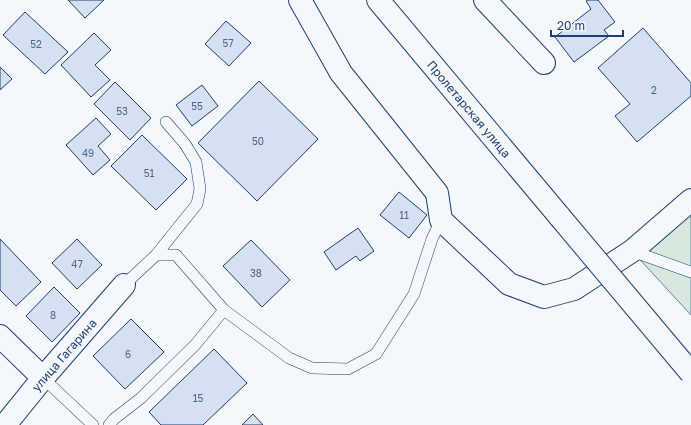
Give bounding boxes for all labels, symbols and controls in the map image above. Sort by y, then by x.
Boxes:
scale bar [551,12,623,38]
text: 20 m [557,18,585,33]
house number: 57 [222,37,234,49]
house number: 52 [30,38,42,50]
street label: Пролетарская улица [424,57,514,161]
house number: 2 [651,84,657,96]
house number: 55 [191,100,203,112]
house number: 53 [116,105,128,117]
house number: 50 [252,135,264,147]
house number: 49 [82,147,94,159]
house number: 51 [144,167,154,179]
house number: 11 [399,209,409,221]
house number: 47 [71,258,83,270]
house number: 38 [250,267,262,279]
house number: 8 [50,309,56,321]
street label: улица Гагарина [28,316,100,394]
house number: 6 [125,348,131,360]
house number: 15 [193,392,204,404]

